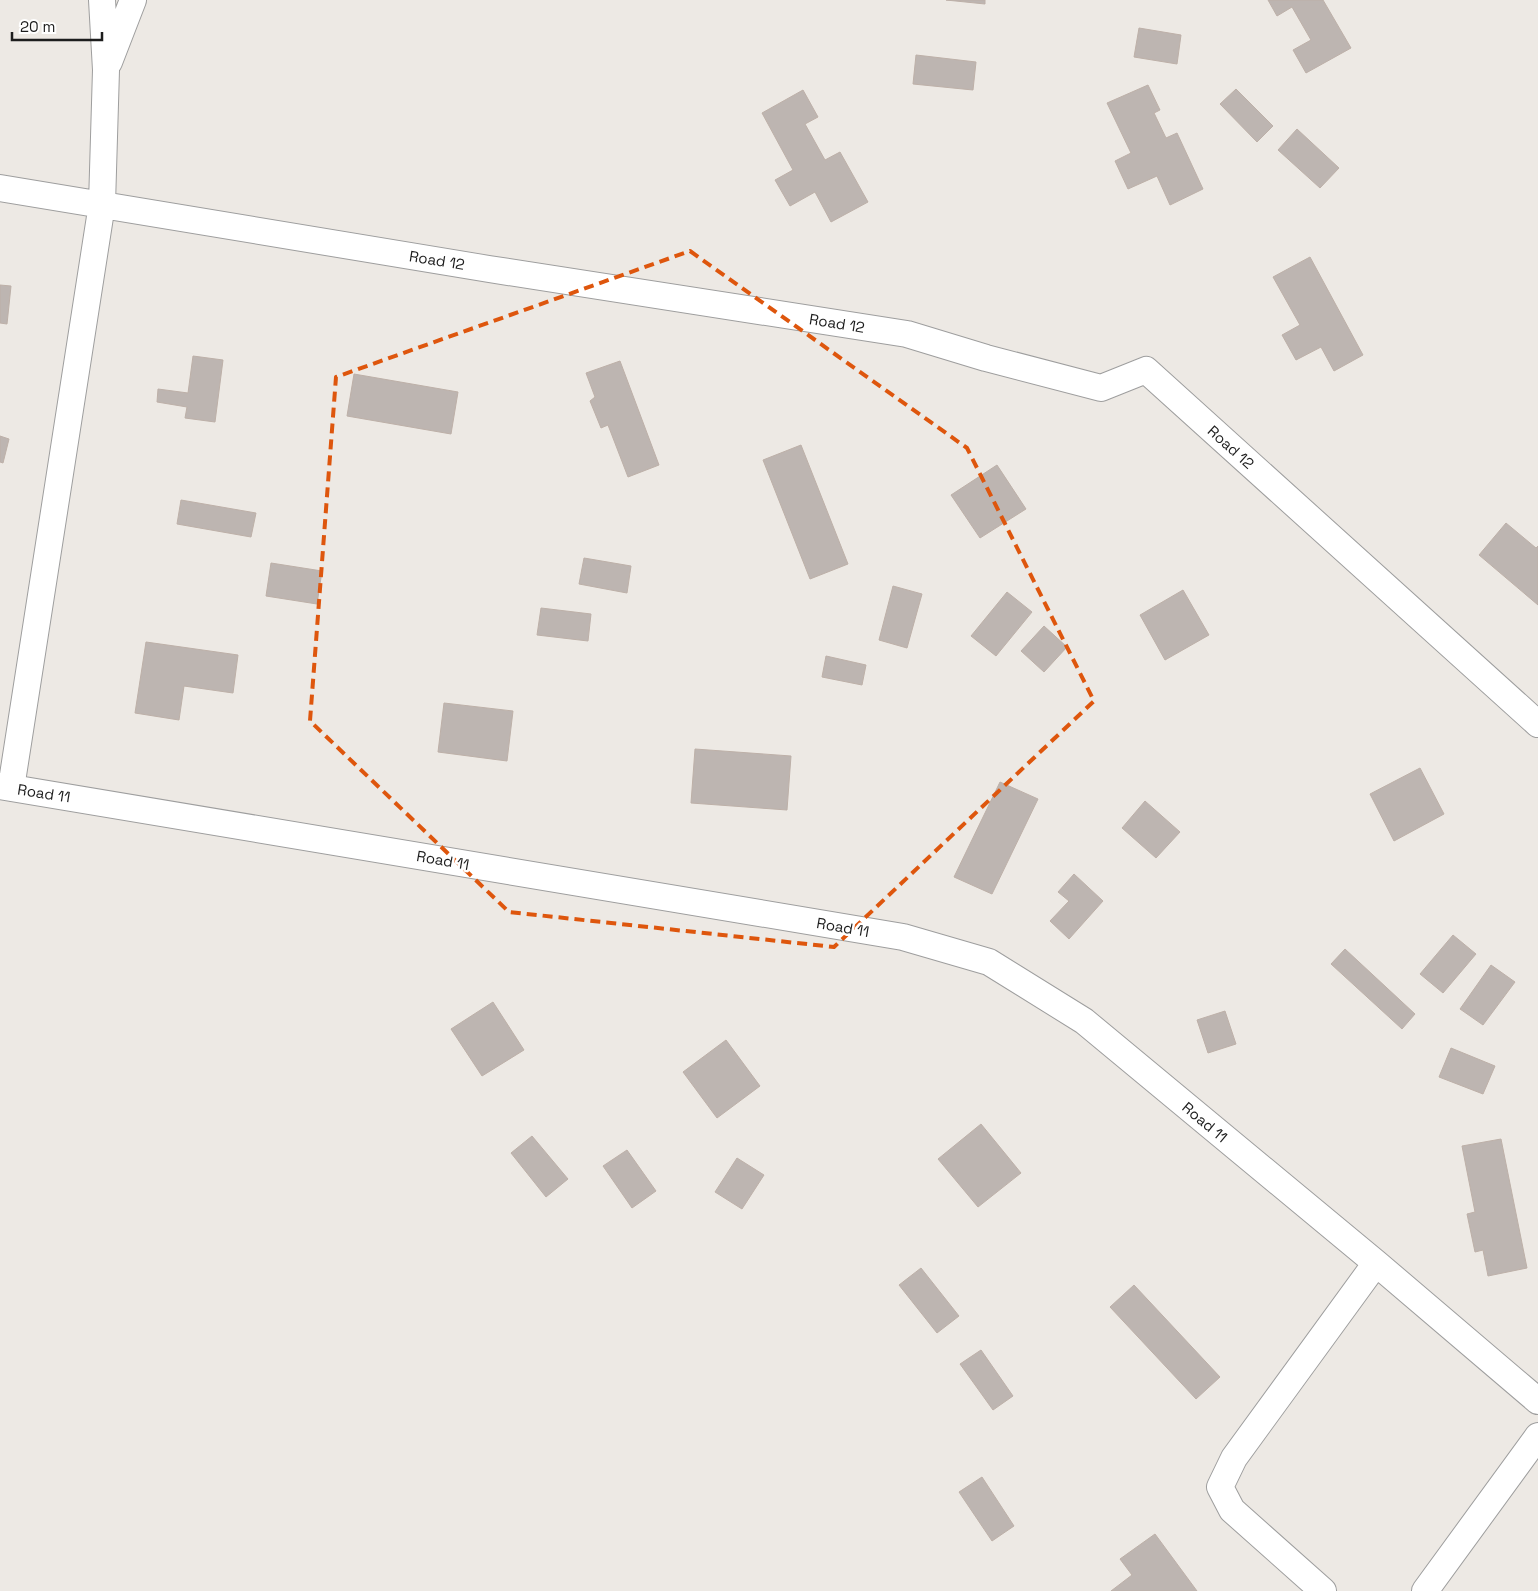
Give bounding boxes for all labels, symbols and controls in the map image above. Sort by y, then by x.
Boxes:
scale bar [12,10,102,42]
text: 20 m [20,17,55,36]
street label: Road 12 [408,246,466,274]
street label: Road 12 [808,309,866,337]
street label: Road 12 [1204,421,1258,473]
street label: Road 11 [16,779,72,807]
street label: Road 11 [415,846,471,874]
street label: Road 11 [815,913,871,941]
street label: Road 11 [1179,1098,1231,1146]

